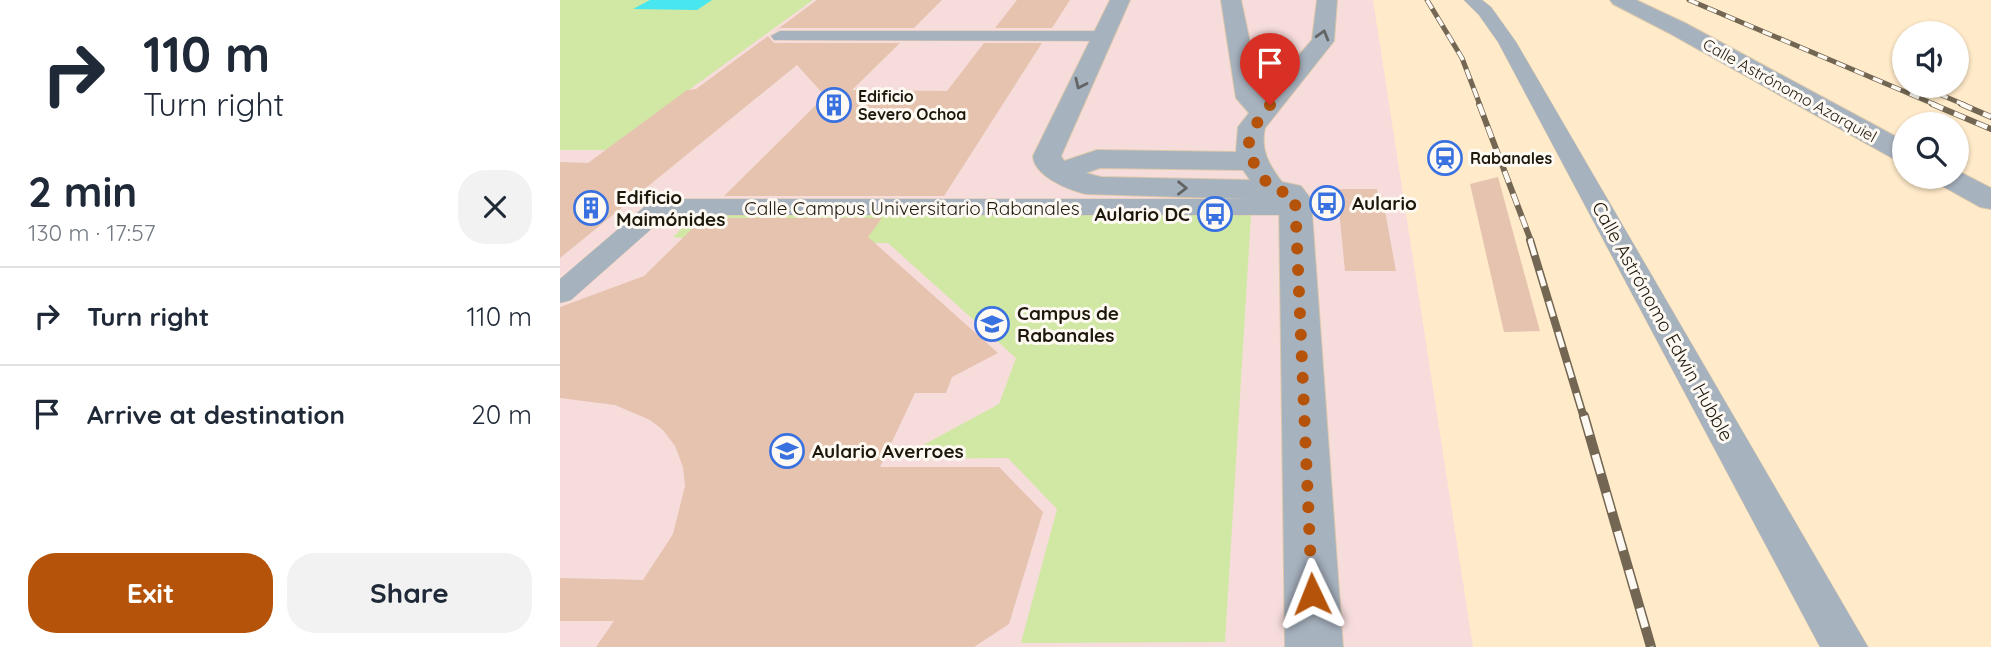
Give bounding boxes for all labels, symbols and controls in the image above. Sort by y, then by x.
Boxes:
map controls [1892,21,1969,189]
button: sound [1892,21,1969,98]
text: 110 m [143,23,270,84]
icon: right [28,28,119,119]
one-way arrow [1314,29,1329,41]
pin [1240,33,1300,105]
street label: Calle Astrónomo Azarquiel [1700,34,1880,146]
icon: arrive [1251,44,1289,82]
one-way arrow [1074,77,1088,89]
text: Turn right [143,84,284,124]
building icon: Edificio Severo Ochoa [815,86,853,124]
place label: Edificio Severo Ochoa [858,86,966,124]
button: search [1892,112,1969,189]
station icon: Rabanales [1426,139,1464,177]
place label: Rabanales [1470,148,1552,168]
text: 2 min [28,165,137,218]
button: close [458,170,532,244]
one-way arrow [1177,180,1188,196]
bus stop icon: Aulario [1308,184,1346,222]
place label: Edificio Maimónides [616,185,725,231]
building icon: Edificio Maimónides [572,189,610,227]
place label: Aulario [1352,191,1417,215]
bus stop icon: Aulario DC [1196,195,1234,233]
street label: Calle Campus Universitario Rabanales [744,196,1080,220]
street label: Calle Astrónomo Edwin Hubble [1587,197,1739,445]
place label: Aulario DC [1094,202,1190,226]
text: 130 m · 17:57 [28,218,156,247]
icon: right [28,297,66,335]
text: Turn right [87,300,209,333]
text: 110 m [466,300,532,333]
place label: Campus de Rabanales [1017,301,1119,347]
school or university icon: Campus de Rabanales [973,305,1011,343]
icon: arrive [28,395,66,433]
text: Arrive at destination [87,398,345,431]
text: 20 m [471,398,532,431]
school or university icon: Aulario Averroes [768,432,806,470]
place label: Aulario Averroes [812,439,964,463]
button: Exit [28,553,273,633]
button: Share [287,553,532,633]
position arrow [1275,557,1349,631]

